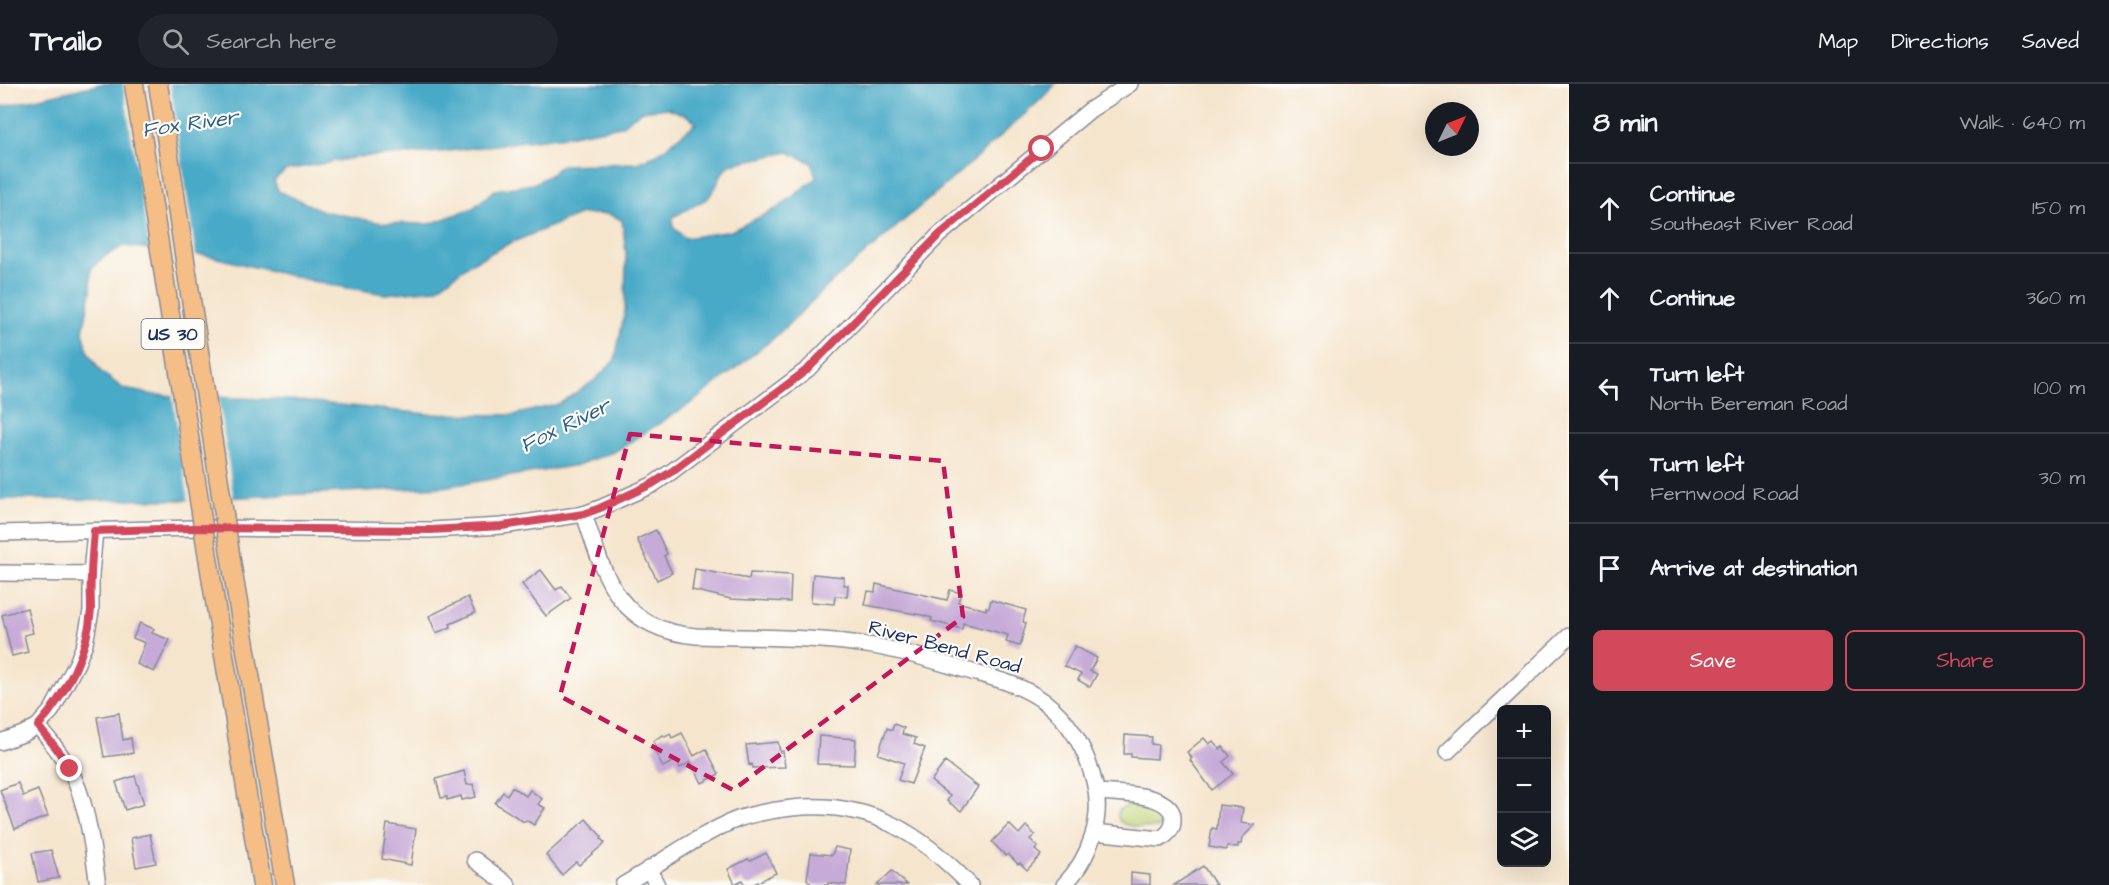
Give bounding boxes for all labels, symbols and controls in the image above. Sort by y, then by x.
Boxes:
search box [138,14,558,68]
text: Trailo [30,22,102,61]
icon: search [159,25,192,58]
text: Search here [207,26,336,57]
text: Map [1818,27,1858,56]
text: Directions [1891,27,1989,56]
text: Saved [2022,27,2079,56]
water label: Fox River [140,102,242,145]
north arrow [1425,102,1479,156]
text: 8 min [1593,105,1657,141]
text: Walk · 640 m [1959,109,2085,137]
route start [1028,135,1054,161]
text: Continue [1650,179,1735,210]
icon: ahead [1593,192,1626,225]
text: 150 m [2032,194,2085,222]
text: Southeast River Road [1650,210,1853,238]
icon: ahead [1593,282,1626,315]
text: Continue [1650,283,1735,314]
text: 360 m [2026,284,2085,312]
road number: US 30 [142,319,204,349]
text: Turn left [1650,359,1744,390]
icon: left [1593,372,1626,405]
text: 100 m [2034,374,2085,402]
water label: Fox River [515,390,617,460]
text: North Bereman Road [1650,390,1847,418]
text: Turn left [1650,449,1744,480]
icon: left [1593,462,1626,495]
text: 30 m [2039,464,2085,492]
text: Fernwood Road [1650,480,1799,508]
icon: arrive [1593,552,1626,585]
text: Arrive at destination [1650,553,1857,584]
street label: River Bend Road [865,613,1024,681]
button: Save [1593,630,1833,691]
button: Share [1845,630,2085,691]
map controls [1497,705,1551,867]
button: + [1497,705,1551,759]
route end [56,755,82,781]
button: − [1497,759,1551,813]
button: layers [1497,813,1551,867]

